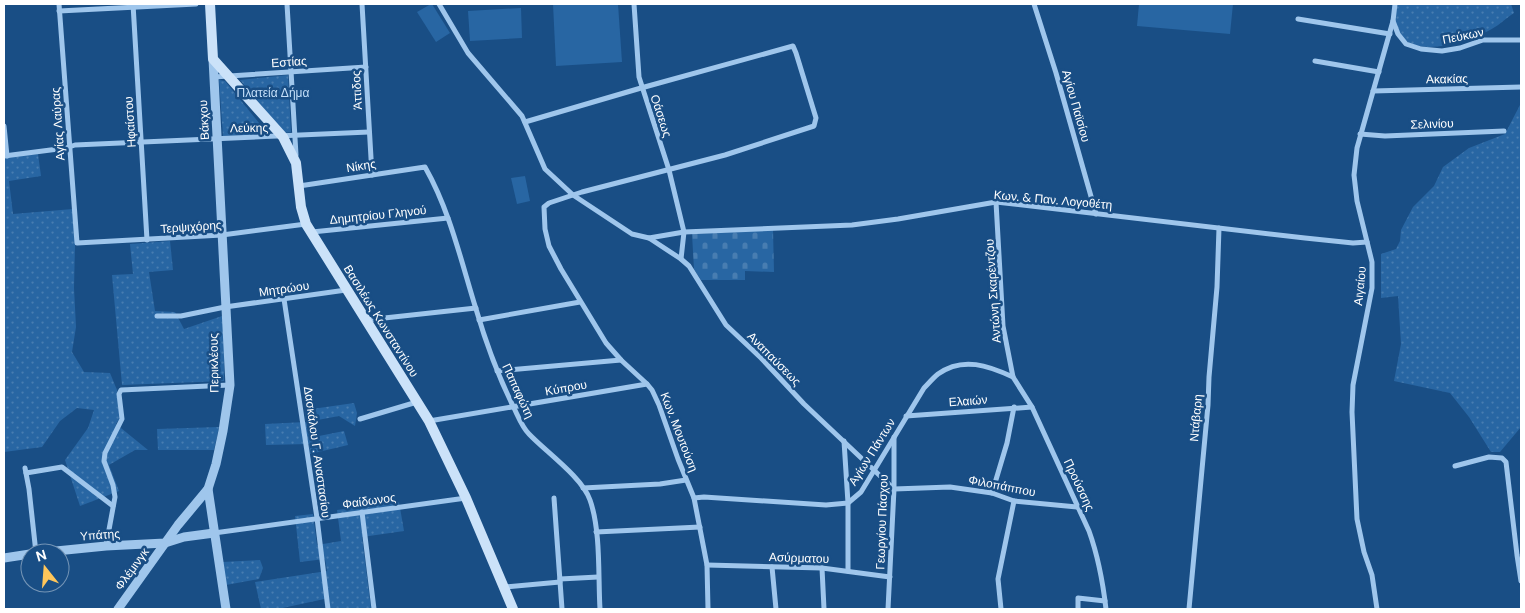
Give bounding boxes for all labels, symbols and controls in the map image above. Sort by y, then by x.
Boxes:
street label: Πεύκων [1441,24,1485,48]
street label: Εστίας [271,53,307,71]
street label: Αγίου Παϊσίου [1058,68,1094,144]
street label: Άττιδος [348,70,366,110]
street label: Ακακίας [1426,71,1468,87]
park label: Πλατεία Δήμα [237,85,309,101]
street label: Αγίας Λαύρας [47,87,69,161]
street label: Οάσεως [647,93,676,140]
street label: Ηφαίστου [120,96,140,148]
street label: Βάκχου [195,100,213,140]
street label: Σελινίου [1410,115,1454,133]
street label: Λεύκης [230,120,269,136]
street label: Νίκης [345,156,377,176]
street label: Κων. & Παν. Λογοθέτη [993,187,1113,213]
street label: Δημητρίου Γληνού [329,202,427,228]
street label: Τερψιχόρης [160,217,222,237]
street label: Αντώνη Σκαρέντζου [981,238,1005,344]
street label: Βασιλέως Κωνσταντίνου [340,262,422,380]
street label: Αιγαίου [1350,266,1370,306]
street label: Μητρώου [258,278,310,300]
street label: Αναπαύσεως [744,329,805,390]
street label: Περικλέους [205,333,223,393]
street label: Παπαφώτη [498,361,538,421]
street label: Κύπρου [544,376,588,400]
street label: Δασκάλου Γ. Αναστασίου [300,385,334,519]
street label: Κων. Μουτούση [656,390,702,474]
street label: Ελαιών [948,392,988,410]
street label: Ντάβαρη [1186,394,1206,442]
street label: Αγίων Πάντων [845,415,899,489]
street label: Προύσσης [1060,456,1098,514]
street label: Φιλοπάππου [967,472,1037,500]
street label: Γεωργίου Πάσχου [872,474,892,570]
street label: Φαίδωνος [341,489,397,513]
street label: Υπάτης [80,526,121,544]
north arrow [20,543,70,593]
street label: Φλέμινγκ [111,544,153,593]
text: N [34,545,49,566]
street label: Ασύρματου [769,549,829,567]

